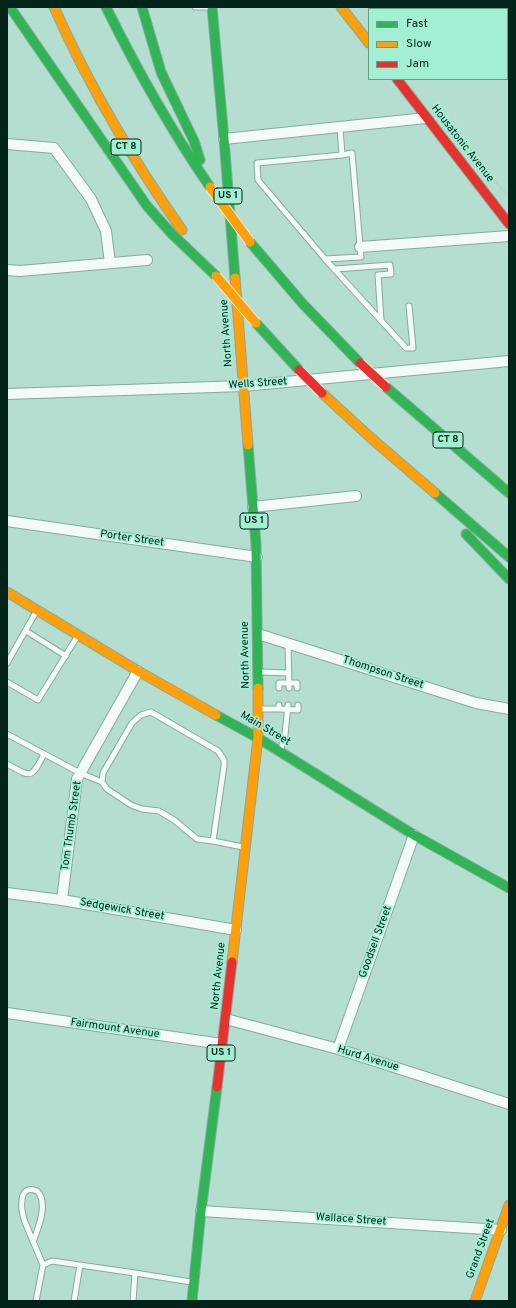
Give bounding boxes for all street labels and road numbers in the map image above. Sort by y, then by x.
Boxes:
street label: Housatonic Avenue [428,103,496,185]
road number: CT 8 [111,139,141,155]
road number: US 1 [214,188,242,204]
street label: North Avenue [218,299,236,367]
street label: Wells Street [228,375,288,393]
road number: CT 8 [433,432,463,448]
road number: US 1 [240,513,268,529]
street label: Porter Street [99,528,165,550]
street label: North Avenue [239,621,253,689]
street label: Thompson Street [341,654,425,692]
street label: Main Street [238,709,292,749]
street label: Tom Thumb Street [59,780,85,872]
street label: Sedgewick Street [79,896,165,924]
street label: Goodsell Street [357,904,395,980]
street label: North Avenue [209,942,229,1010]
street label: Fairmount Avenue [70,1016,160,1042]
street label: Hurd Avenue [336,1043,400,1075]
road number: US 1 [207,1045,235,1061]
street label: Wallace Street [315,1211,387,1229]
street label: Grand Street [464,1217,498,1281]

